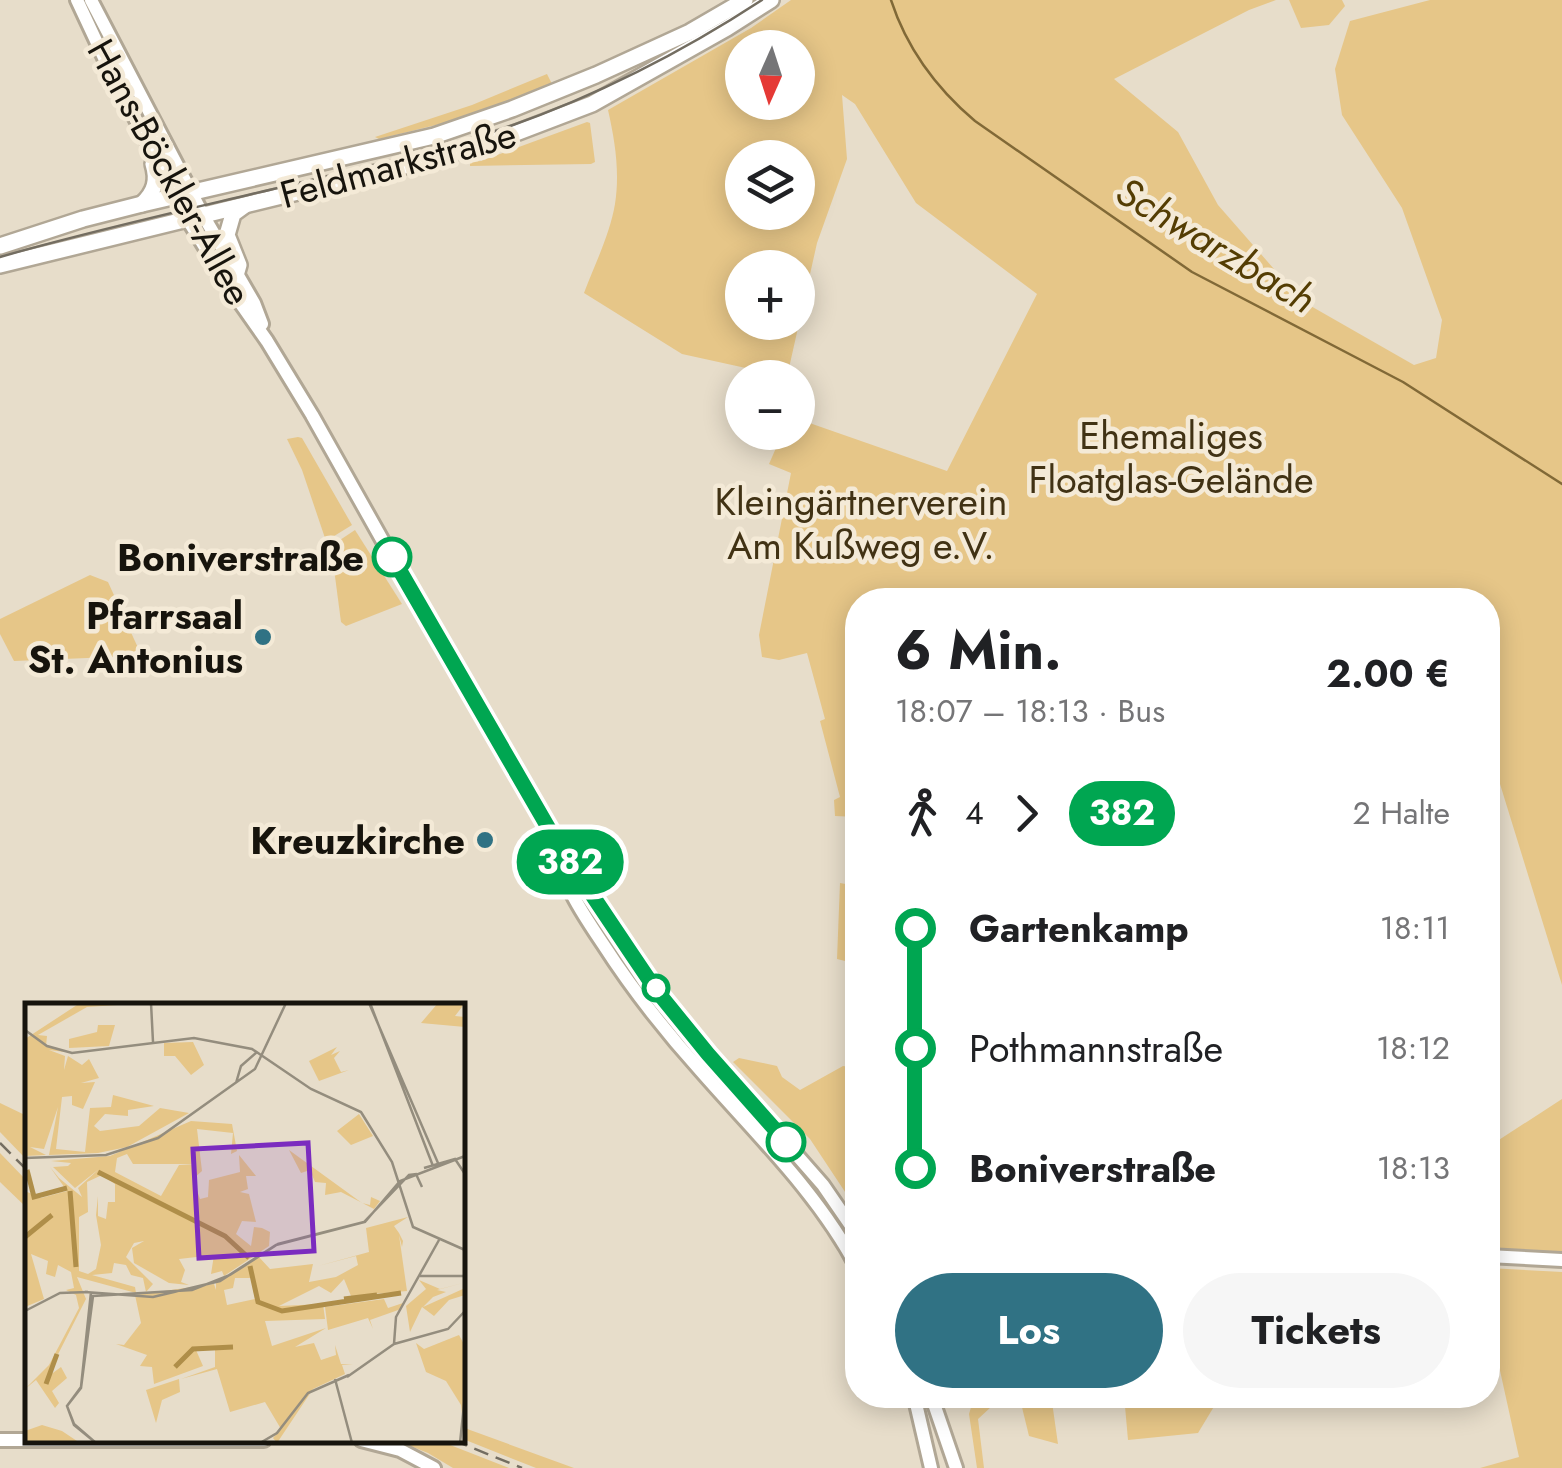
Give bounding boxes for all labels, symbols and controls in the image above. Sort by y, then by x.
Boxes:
street label: Hans-Böckler-Allee [74,29,266,315]
north arrow [725,30,815,120]
map controls [725,30,815,450]
street label: Feldmarkstraße [274,106,522,222]
button: layers [725,140,815,230]
water label: Schwarzbach [1105,162,1327,328]
button: + [725,250,815,340]
button: − [725,360,815,450]
park label: Ehemaliges Floatglas-Gelände [1028,408,1314,507]
park label: Kleingärtnerverein Am Kußweg e.V. [714,474,1008,573]
place label: Boniverstraße [117,530,364,585]
marker: Boniverstraße [373,538,411,576]
place label: Pfarrsaal St. Antonius [28,588,243,687]
text: 6 Min. [895,610,1062,690]
marker: Pfarrsaal St. Antonius [252,626,274,648]
text: 2.00 € [1326,646,1450,701]
text: 18:07 – 18:13 · Bus [895,688,1165,734]
icon: walk [895,786,950,841]
icon: forward [999,786,1054,841]
text: 382 [1089,788,1155,838]
text: 4 [965,790,984,836]
text: 2 Halte [1352,790,1450,836]
place label: Kreuzkirche [250,813,465,868]
marker: Kreuzkirche [474,829,496,851]
line badge: 382 [512,830,628,894]
text: 382 [537,837,603,887]
text: Gartenkamp [969,901,1189,956]
text: 18:11 [1380,905,1450,951]
unlabelled marker [643,975,669,1001]
inset map [25,1003,465,1443]
text: Pothmannstraße [969,1021,1223,1076]
text: 18:12 [1376,1025,1450,1071]
unlabelled marker [767,1123,805,1161]
text: Boniverstraße [969,1141,1216,1196]
text: 18:13 [1377,1145,1450,1191]
button: Los [895,1273,1163,1388]
button: Tickets [1183,1273,1450,1388]

